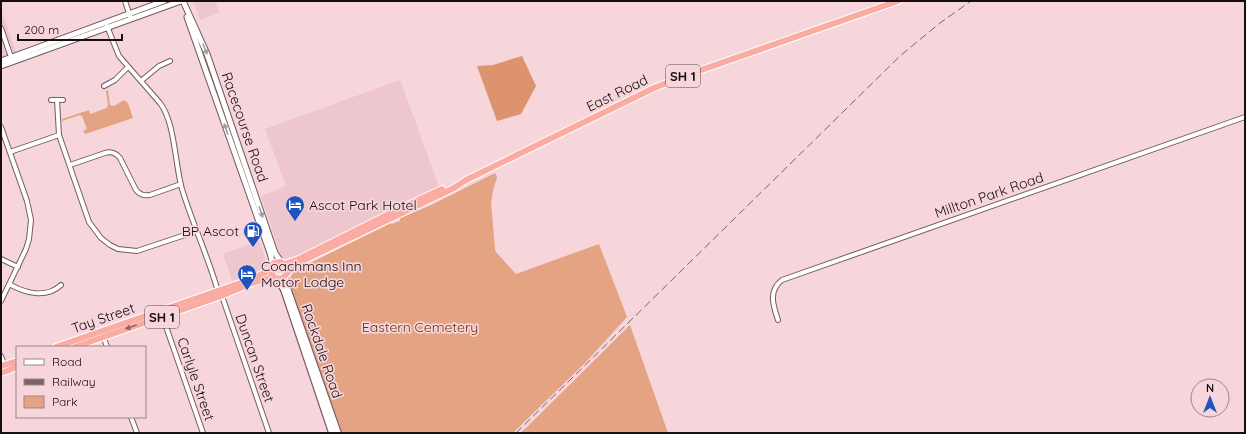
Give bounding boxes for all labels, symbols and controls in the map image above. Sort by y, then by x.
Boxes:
scale bar [18,16,122,42]
text: 200 m [24,22,59,37]
one-way arrow [202,44,208,56]
road number: SH 1 [666,65,700,87]
street label: Racecourse Road [218,70,272,184]
street label: East Road [583,70,651,116]
one-way arrow [223,122,229,134]
street label: Millton Park Road [932,168,1046,222]
hotel icon: Ascot Park Hotel [284,194,306,222]
place label: Ascot Park Hotel [309,196,417,214]
one-way arrow [259,206,265,218]
fuel station icon: BP Ascot [242,220,264,248]
place label: BP Ascot [182,222,239,240]
place label: Coachmans Inn Motor Lodge [261,257,362,291]
hotel icon: Coachmans Inn Motor Lodge [236,263,258,291]
street label: Tay Street [69,299,137,337]
street label: Rockdale Road [297,301,347,401]
road number: SH 1 [145,306,179,328]
street label: Duncan Street [232,312,279,405]
park label: Eastern Cemetery [362,318,478,336]
one-way arrow [125,325,137,331]
street label: Carlyle Street [173,335,219,423]
legend [16,346,146,418]
text: Road [52,354,82,369]
text: Railway [52,374,96,389]
north arrow [1190,378,1230,418]
text: N [1206,381,1214,395]
text: Park [52,394,77,409]

